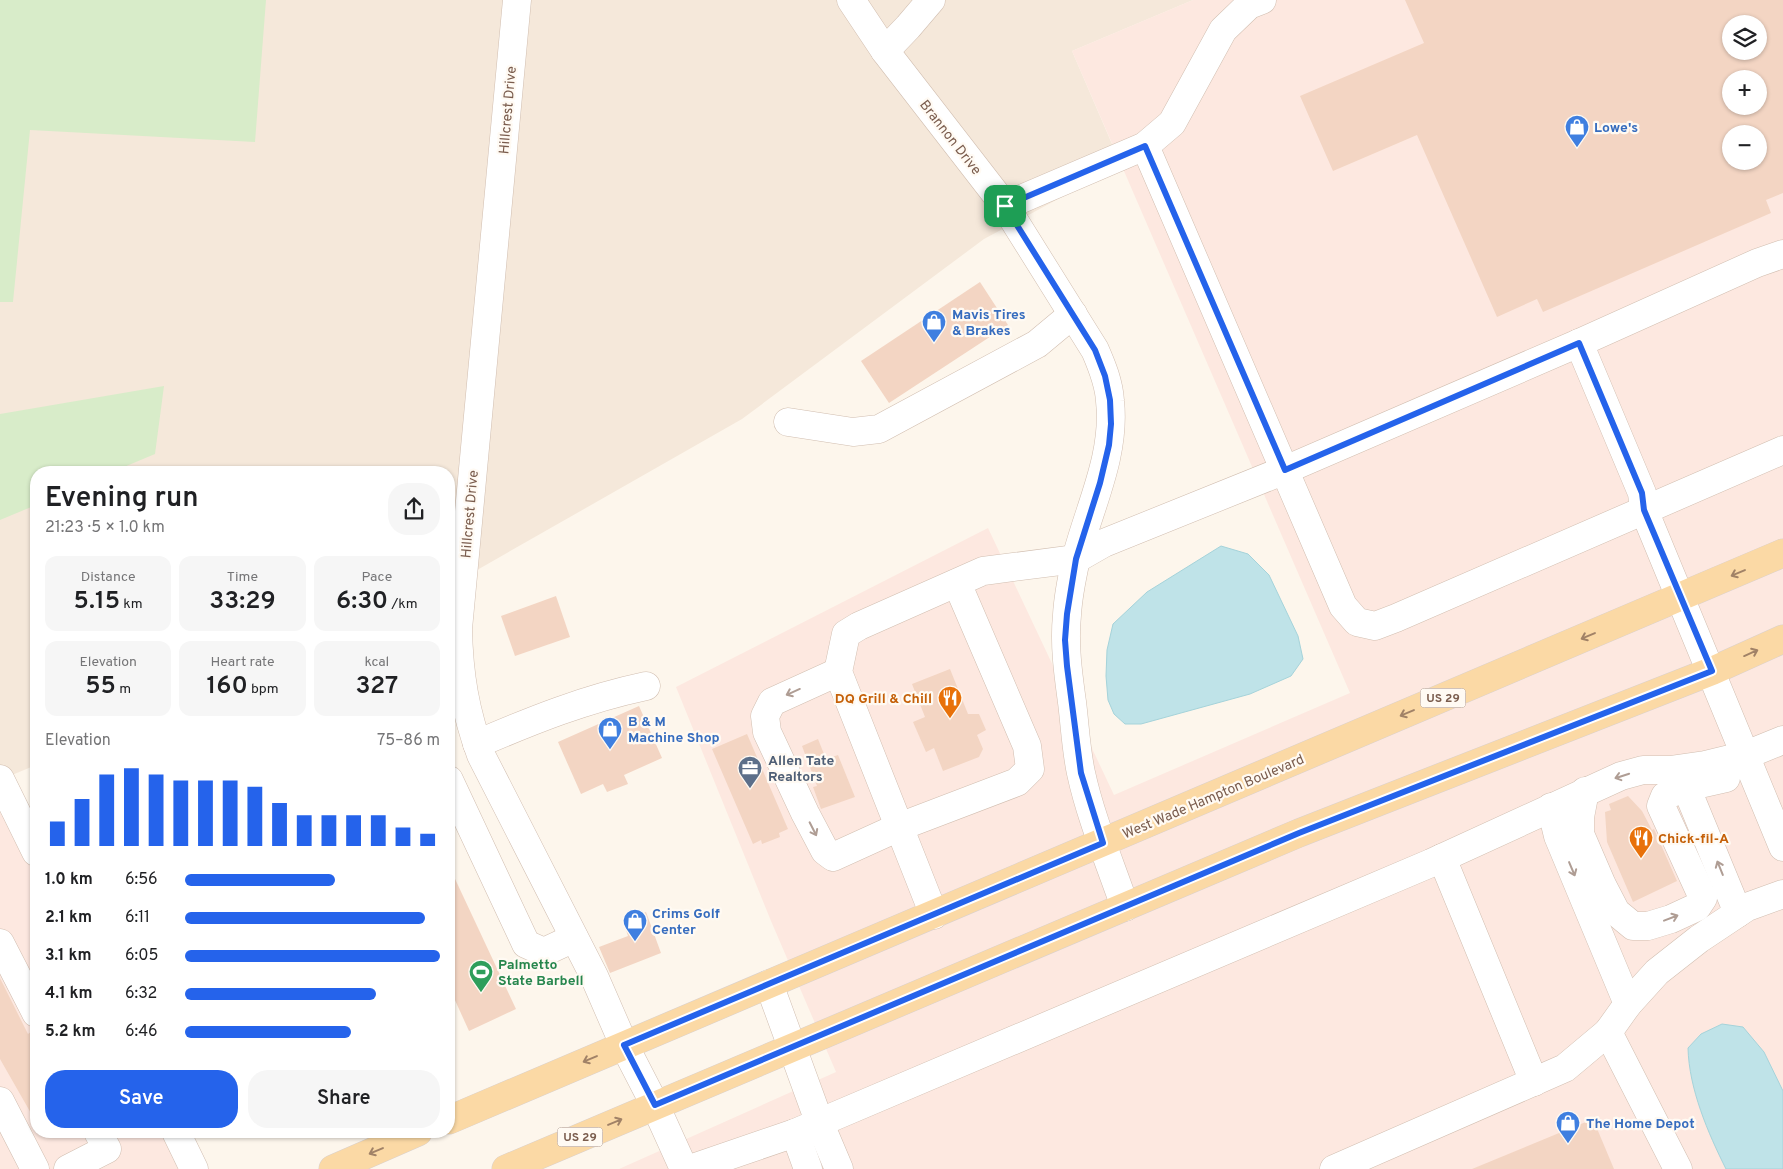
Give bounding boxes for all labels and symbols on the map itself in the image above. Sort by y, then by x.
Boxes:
street label: Hillcrest Drive [496,65,521,155]
street label: Brannon Drive [915,97,984,179]
shop icon: Lowe's [1564,114,1590,148]
place label: Lowe's [1594,120,1638,137]
pin [984,185,1026,227]
place label: Mavis Tires & Brakes [952,307,1026,340]
shop icon: Mavis Tires & Brakes [921,309,947,343]
street label: Hillcrest Drive [458,469,483,559]
one-way arrow [1731,568,1746,578]
one-way arrow [1581,632,1596,641]
one-way arrow [1743,648,1758,658]
restaurant icon: DQ Grill & Chill [937,685,963,719]
one-way arrow [786,688,801,698]
road number: US 29 [1420,688,1466,708]
place label: DQ Grill & Chill [835,691,932,708]
one-way arrow [1400,709,1415,719]
place label: B & M Machine Shop [628,714,720,747]
shop icon: B & M Machine Shop [597,716,623,750]
street label: West Wade Hampton Boulevard [1120,751,1307,843]
place label: Allen Tate Realtors [768,753,834,786]
office icon: Allen Tate Realtors [737,755,763,789]
one-way arrow [1615,772,1630,781]
one-way arrow [808,821,818,836]
restaurant icon: Chick-fil-A [1628,825,1654,859]
place label: Chick-fil-A [1658,831,1729,848]
one-way arrow [1568,861,1577,876]
one-way arrow [1714,861,1724,876]
place label: Crims Golf Center [652,906,720,939]
shop icon: Crims Golf Center [622,908,648,942]
one-way arrow [1663,913,1678,922]
place label: Palmetto State Barbell [498,957,584,990]
sports icon: Palmetto State Barbell [468,959,494,993]
one-way arrow [583,1056,598,1065]
shop icon: The Home Depot [1555,1110,1581,1144]
place label: The Home Depot [1586,1116,1695,1133]
one-way arrow [607,1117,622,1126]
road number: US 29 [558,1128,602,1146]
one-way arrow [369,1146,384,1156]

